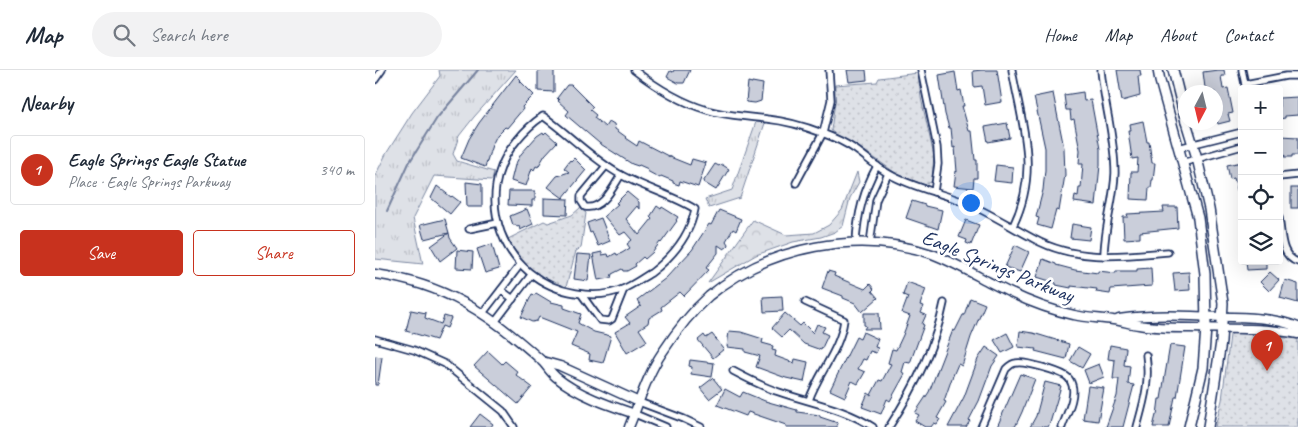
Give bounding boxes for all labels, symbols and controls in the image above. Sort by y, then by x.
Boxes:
search box [92,12,442,57]
text: Map [25,20,62,50]
icon: search [110,21,138,49]
text: Search here [150,23,228,47]
text: Home [1044,24,1077,46]
text: Map [1105,24,1132,46]
text: About [1160,24,1196,46]
text: Contact [1224,24,1273,46]
north arrow [1178,85,1223,130]
map controls [1238,85,1283,265]
button: + [1238,85,1283,130]
text: Nearby [20,90,73,116]
button: − [1238,130,1283,175]
text: Eagle Springs Eagle Statue [68,148,245,172]
text: 1 [33,160,41,180]
text: 340 m [320,160,354,180]
text: Place · Eagle Springs Parkway [68,172,230,192]
button: locate [1238,175,1283,220]
your location [958,190,984,216]
button: layers [1238,220,1283,265]
street label: Eagle Springs Parkway [918,224,1080,309]
button: Save [20,230,183,276]
button: Share [193,230,355,276]
pin: 1 [1251,330,1283,371]

